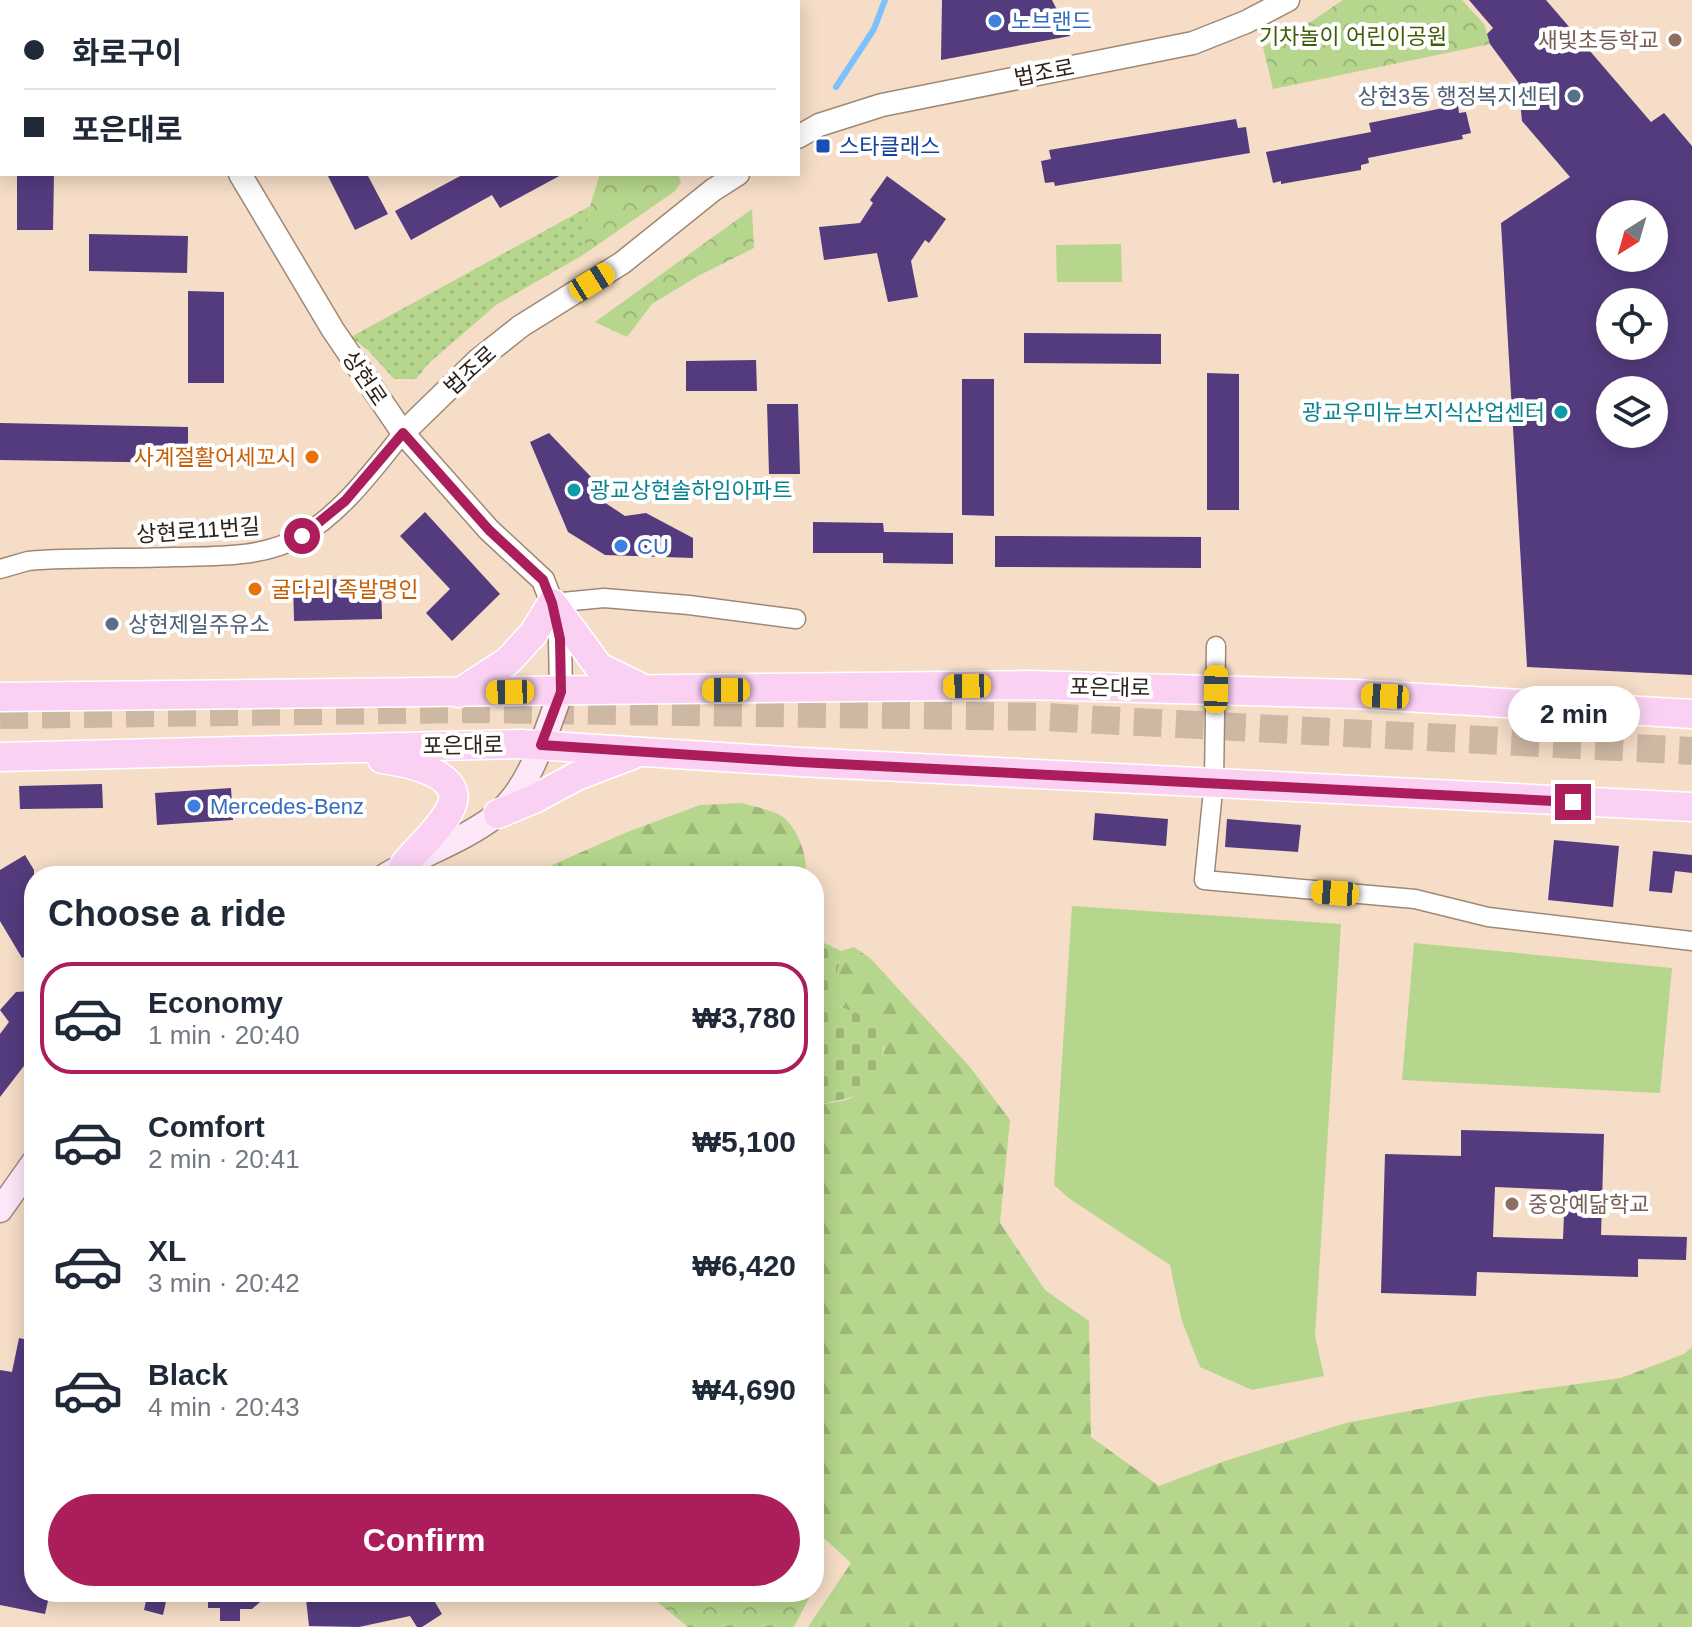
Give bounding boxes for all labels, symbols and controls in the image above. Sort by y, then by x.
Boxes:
place label: 노브랜드 [1011,9,1092,34]
marker: 노브랜드 [986,12,1004,30]
park label: 기차놀이 어린이공원 [1259,24,1447,49]
place label: 새빛초등학교 [1538,28,1659,53]
marker: 새빛초등학교 [1666,31,1684,49]
text: 화로구이 [72,36,182,69]
street label: 법조로 [1012,54,1076,91]
place label: 상현3동 행정복지센터 [1357,84,1558,109]
marker: 상현3동 행정복지센터 [1565,87,1583,105]
text: 포은대로 [72,113,182,146]
place label: 스타클래스 [839,134,940,159]
marker: 스타클래스 [814,137,832,155]
north arrow [1596,200,1668,272]
map controls [1596,200,1668,448]
car [565,259,619,305]
button: locate [1596,288,1668,360]
street label: 법조로 [439,341,501,400]
street label: 상현로 [337,346,392,410]
button: layers [1596,376,1668,448]
place label: 광교우미뉴브지식산업센터 [1302,400,1545,425]
marker: 광교우미뉴브지식산업센터 [1552,403,1570,421]
place label: 사계절활어세꼬시 [134,445,296,470]
marker: 사계절활어세꼬시 [303,448,321,466]
place label: 광교상현솔하임아파트 [590,478,792,503]
marker: 광교상현솔하임아파트 [565,481,583,499]
street label: 상현로11번길 [135,514,261,547]
route start [284,518,320,554]
place label: CU [637,534,669,559]
marker: CU [612,537,630,555]
place label: 굴다리 족발명인 [271,577,419,602]
marker: 굴다리 족발명인 [246,580,264,598]
place label: 상현제일주유소 [128,612,270,637]
marker: 상현제일주유소 [103,615,121,633]
car [1204,665,1228,713]
car [943,674,991,698]
street label: 포은대로 [1069,674,1151,701]
car [702,678,750,702]
car [486,680,534,704]
car [1360,683,1410,709]
callout: 2 min [1507,686,1639,742]
text: 2 min [1540,699,1608,729]
street label: 포은대로 [422,732,504,759]
route end [1555,784,1591,820]
place label: Mercedes-Benz [210,794,364,819]
marker: Mercedes-Benz [185,797,203,815]
car [1310,879,1360,907]
text: Choose a ride [48,893,286,934]
icon: car [52,982,124,1054]
text: Economy [148,986,283,1019]
text: ₩3,780 [693,1001,796,1034]
text: 1 min · 20:40 [148,1020,300,1050]
icon: car [52,1106,124,1178]
text: Comfort [148,1110,265,1143]
text: ₩5,100 [693,1125,796,1158]
text: 2 min · 20:41 [148,1144,300,1174]
place label: 중앙예닮학교 [1528,1192,1649,1217]
marker: 중앙예닮학교 [1503,1195,1521,1213]
icon: car [52,1230,124,1302]
text: XL [148,1234,186,1267]
text: ₩6,420 [693,1249,796,1282]
text: 3 min · 20:42 [148,1268,300,1298]
icon: car [52,1354,124,1426]
text: Black [148,1358,228,1391]
text: ₩4,690 [693,1373,796,1406]
text: 4 min · 20:43 [148,1392,300,1422]
button: Confirm [48,1494,800,1586]

